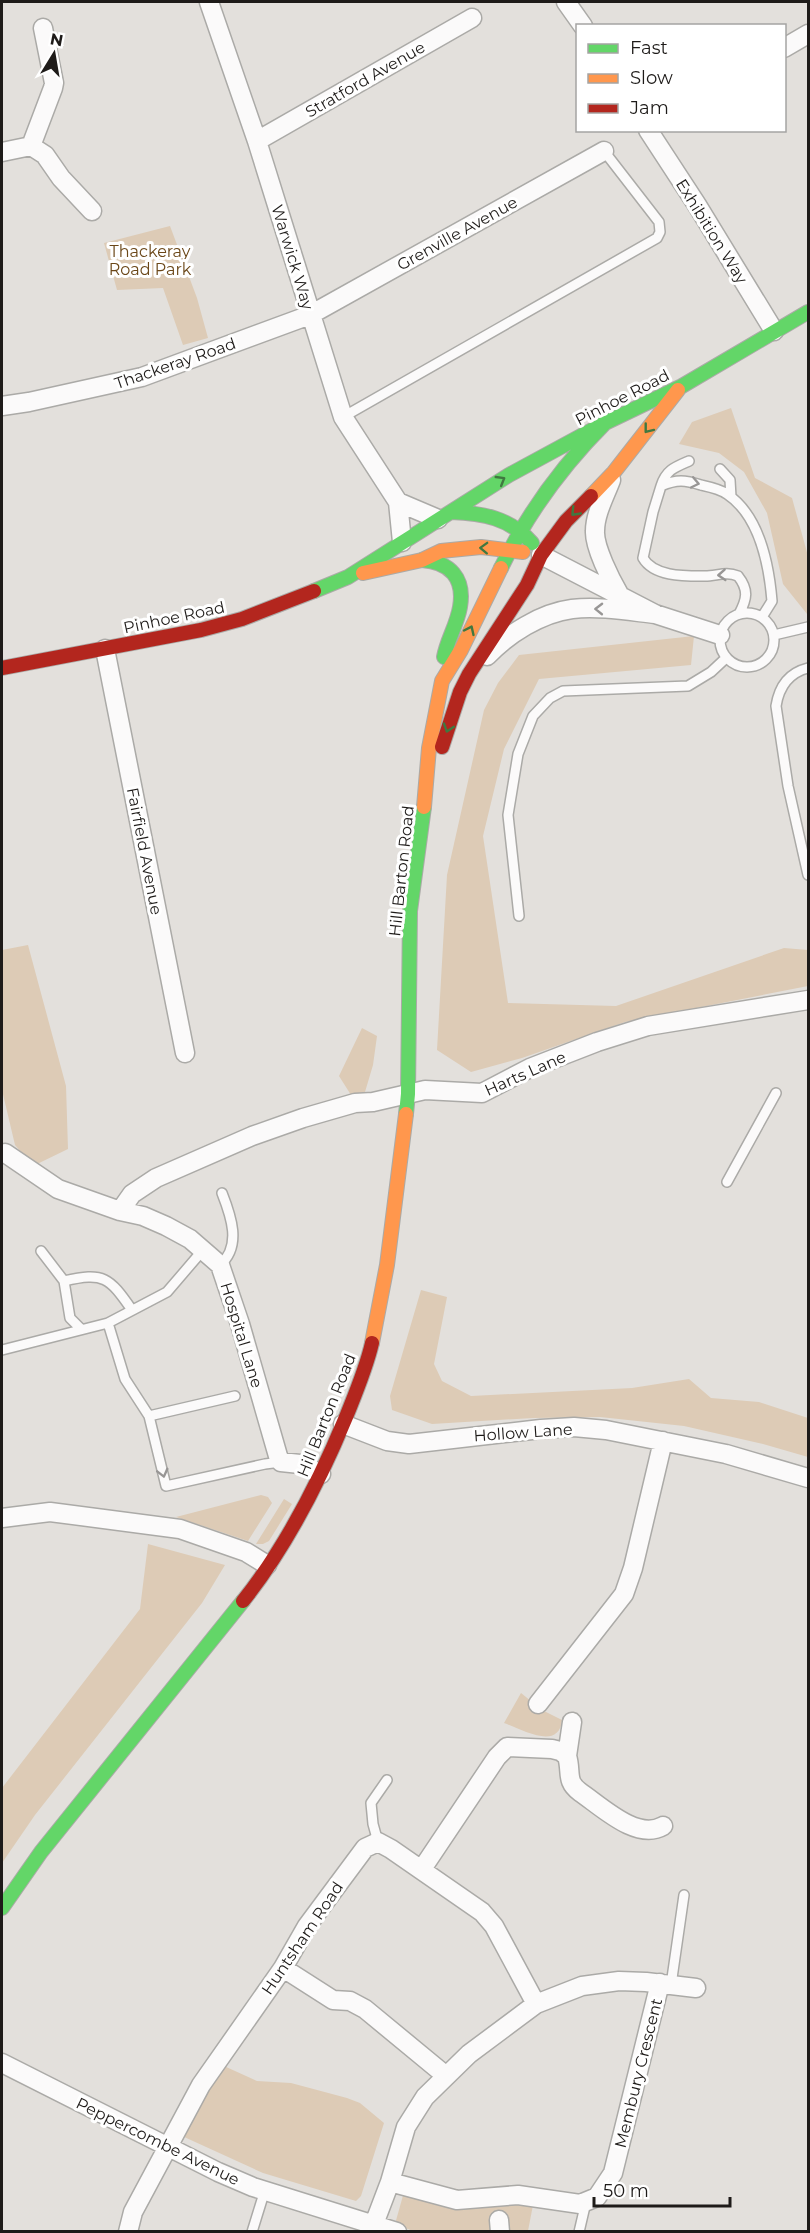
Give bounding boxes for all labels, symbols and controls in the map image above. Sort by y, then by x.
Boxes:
north arrow [24,24,84,84]
legend [576,24,786,132]
text: N [49,29,65,50]
street label: Stratford Avenue [302,37,428,121]
text: Fast [630,37,668,59]
text: Slow [630,67,673,89]
text: Jam [629,97,669,119]
street label: Exhibition Way [672,175,752,287]
street label: Grenville Avenue [394,192,521,274]
street label: Warwick Way [268,202,318,312]
park label: Thackeray Road Park [109,242,192,279]
street label: Thackeray Road [112,334,238,393]
street label: Pinhoe Road [572,366,672,429]
one-way arrow [644,422,655,433]
one-way arrow [495,476,505,487]
one-way arrow [689,476,699,489]
one-way arrow [572,504,583,515]
one-way arrow [479,542,488,555]
one-way arrow [717,568,726,581]
street label: Pinhoe Road [122,597,227,638]
one-way arrow [595,603,604,616]
one-way arrow [463,626,475,637]
one-way arrow [443,723,455,733]
street label: Fairfield Avenue [123,786,166,916]
street label: Hill Barton Road [385,805,418,937]
street label: Harts Lane [482,1047,569,1100]
street label: Hospital Lane [216,1280,267,1390]
street label: Hill Barton Road [293,1351,360,1480]
street label: Hollow Lane [473,1420,573,1445]
one-way arrow [155,1468,168,1478]
street label: Huntsham Road [258,1878,347,1998]
street label: Membury Crescent [611,1996,666,2150]
street label: Peppercombe Avenue [73,2094,243,2189]
scale bar [594,2170,730,2208]
text: 50 m [603,2180,649,2202]

